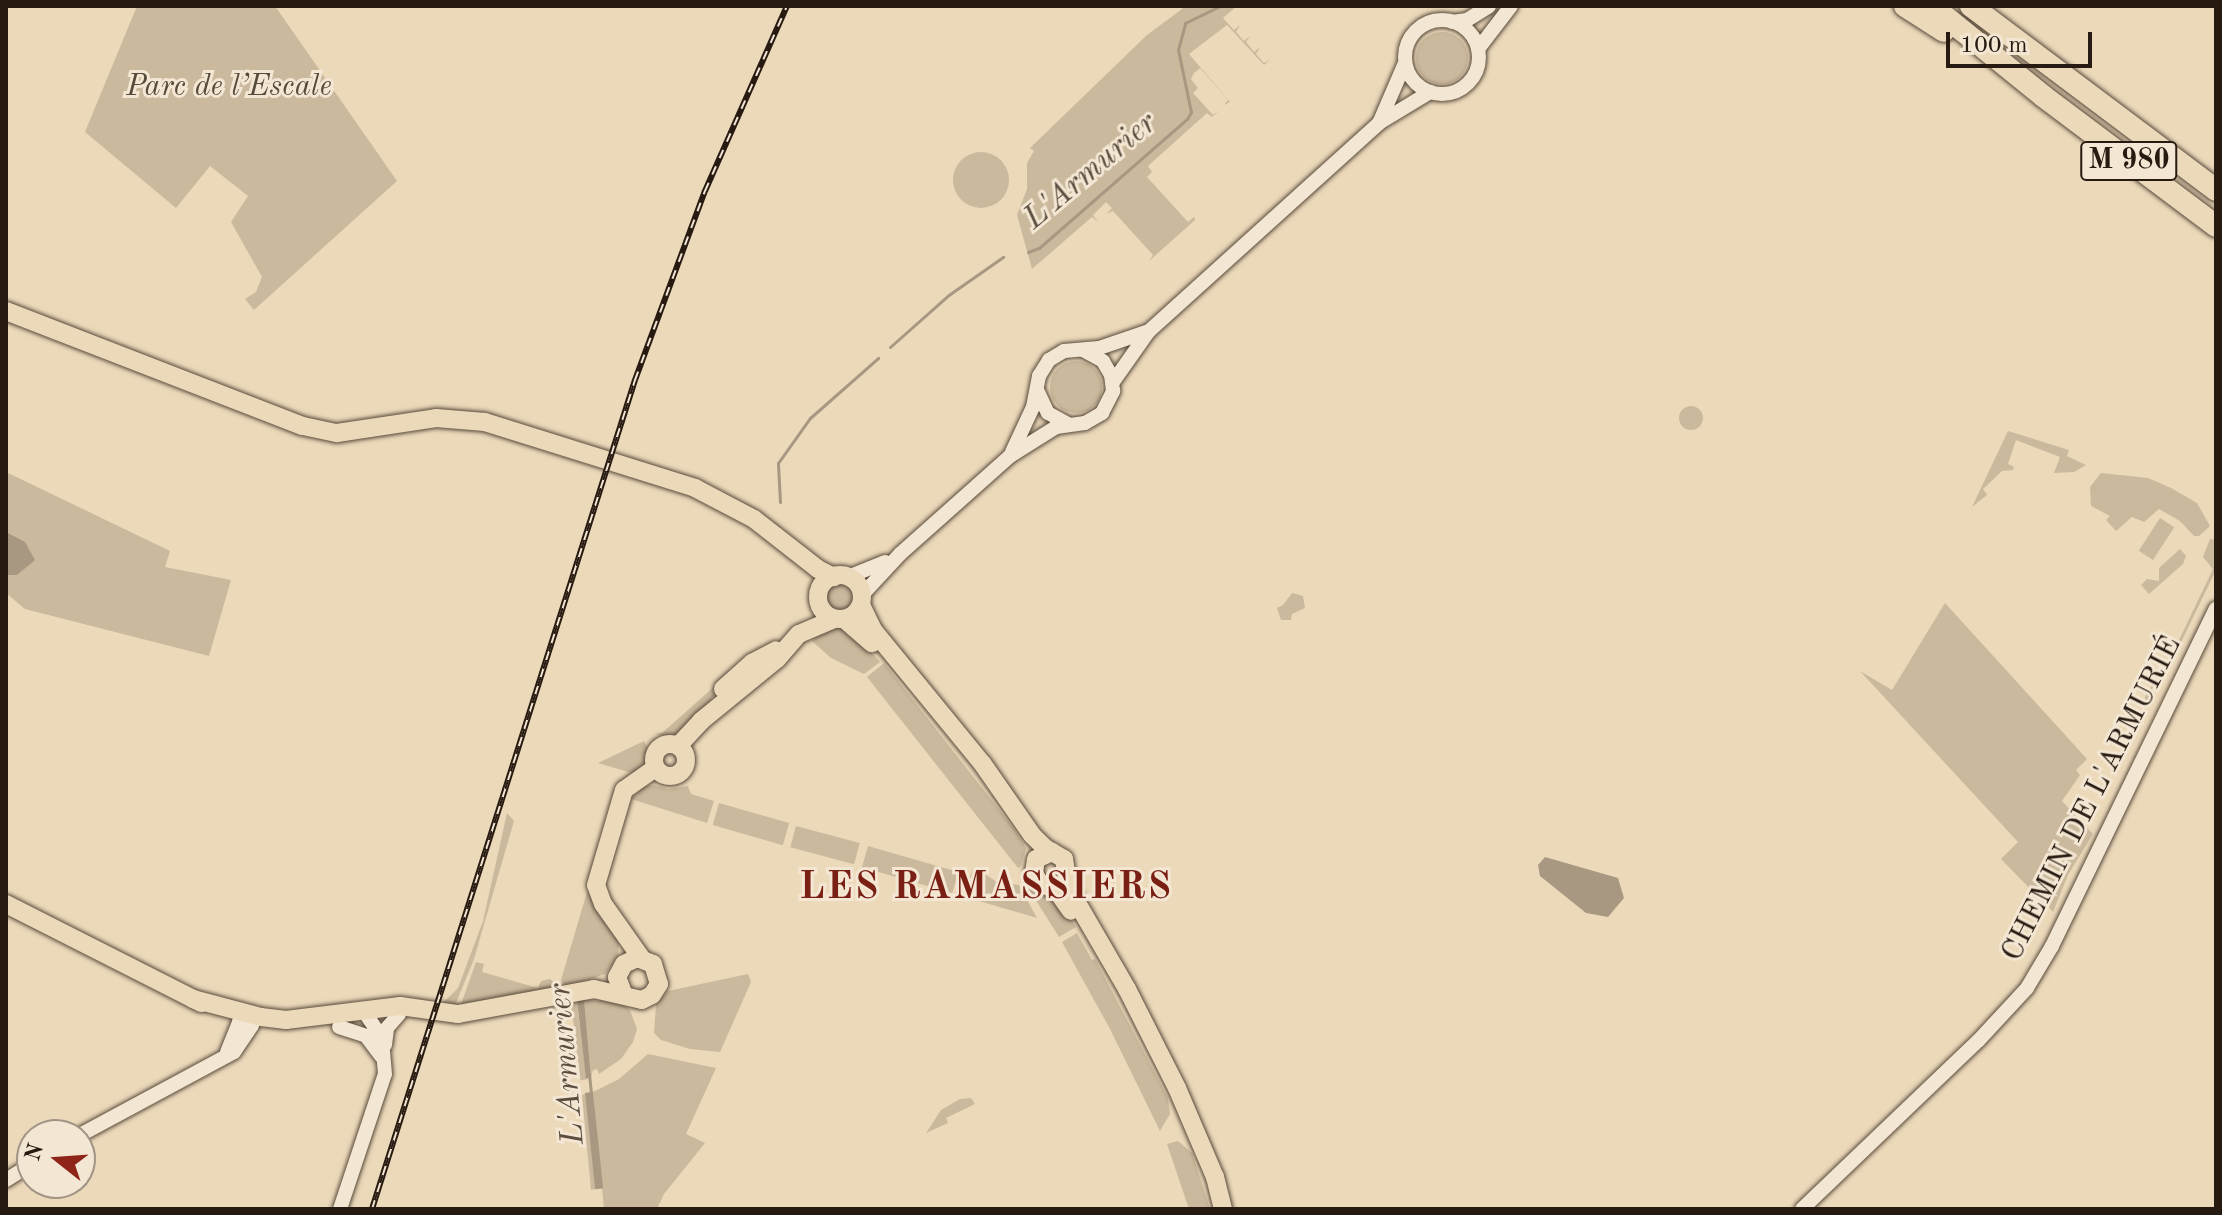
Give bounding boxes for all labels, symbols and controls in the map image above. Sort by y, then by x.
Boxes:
scale bar [1950,16,2096,66]
text: 100 m [1960,34,2028,58]
park label: Parc de l’Escale [126,69,332,105]
water label: L'Armurier [1017,105,1165,239]
road number: M 980 [2079,137,2179,185]
street label: CHEMIN DE L'ARMURIÉ [1994,631,2190,967]
district label: LES RAMASSIERS [799,866,1173,912]
water label: L'Armurier [542,982,594,1146]
north arrow [16,1119,96,1199]
text: N [22,1141,48,1164]

